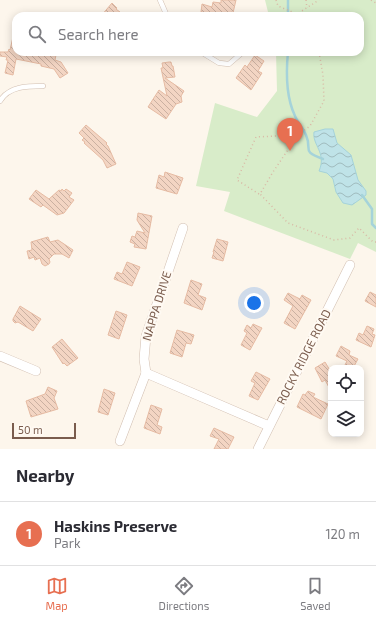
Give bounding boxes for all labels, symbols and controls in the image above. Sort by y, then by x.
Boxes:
search box [12,12,364,56]
icon: search [26,23,48,45]
text: Search here [58,25,139,43]
pin: 1 [277,118,303,151]
street label: NAPPA DRIVE [139,269,173,342]
your location [244,293,264,313]
street label: ROCKY RIDGE ROAD [273,307,333,406]
map controls [328,365,364,437]
button: locate [328,365,364,401]
button: layers [328,401,364,437]
scale bar [12,421,76,440]
text: 50 m [18,423,43,436]
text: Nearby [16,465,74,485]
text: Haskins Preserve [54,517,177,535]
text: 1 [26,526,32,542]
text: 120 m [325,526,360,542]
text: Park [54,535,81,551]
tab: Map [46,575,68,612]
tab: Directions [159,575,209,612]
tab: Saved [300,575,331,612]

